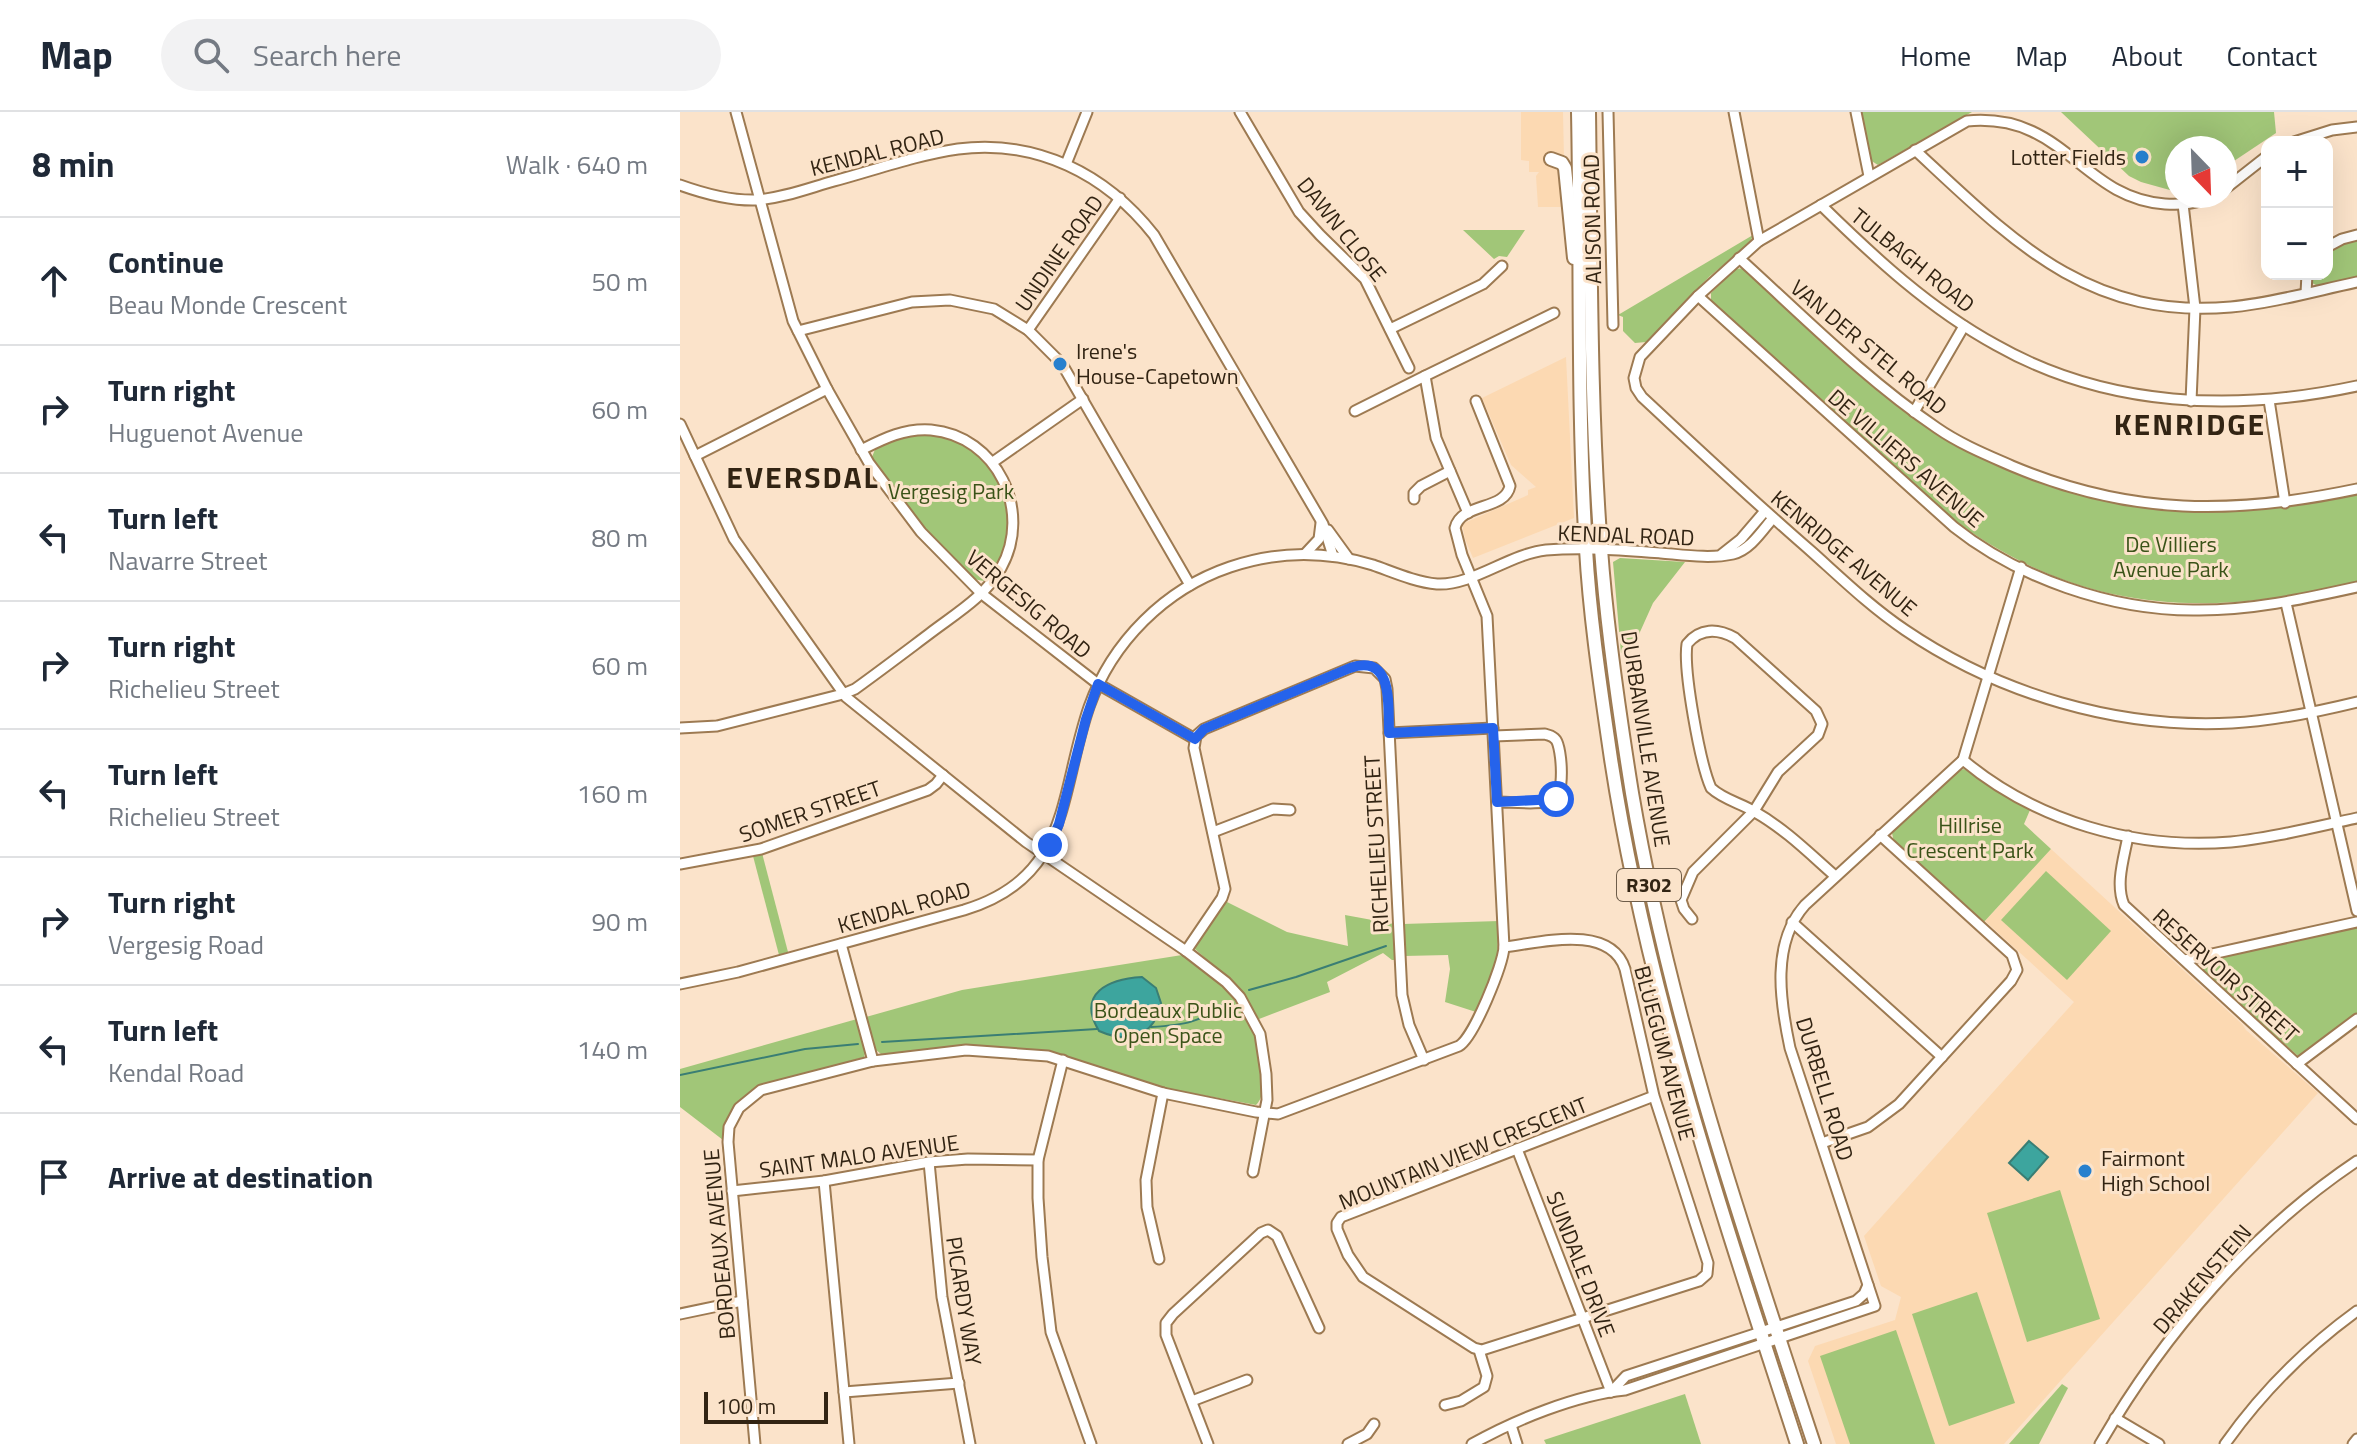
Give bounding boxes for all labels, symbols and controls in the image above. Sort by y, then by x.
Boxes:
search box [161,19,721,91]
text: Map [40,26,113,84]
text: Search here [253,32,402,78]
icon: search [189,33,233,77]
text: Home [1900,34,1971,77]
text: Map [2015,34,2068,77]
text: About [2112,34,2182,77]
text: Contact [2226,34,2317,77]
street label: KENDAL ROAD [806,119,948,185]
north arrow [2165,136,2237,208]
map controls [2261,136,2333,280]
button: + [2261,136,2333,208]
text: 8 min [32,138,115,190]
place label: Lotter Fields [2011,140,2126,174]
text: Walk · 640 m [506,145,648,184]
marker: Lotter Fields [2133,148,2151,166]
street label: ALISON ROAD [1574,154,1610,284]
street label: DAWN CLOSE [1289,169,1395,289]
street label: UNDINE ROAD [1006,188,1112,318]
street label: TULBAGH ROAD [1844,199,1982,321]
button: − [2261,208,2333,280]
text: Continue [108,239,224,285]
icon: ahead [32,259,76,303]
text: 50 m [591,262,648,301]
street label: VAN DER STEL ROAD [1783,271,1955,423]
text: Beau Monde Crescent [108,285,347,324]
place label: Irene's House-Capetown [1076,334,1238,393]
marker: Irene's House-Capetown [1051,355,1069,373]
text: Turn right [108,367,236,413]
street label: DE VILLIERS AVENUE [1820,381,1992,535]
icon: right [32,387,76,431]
text: 60 m [591,390,648,429]
district label: KENRIDGE [2114,401,2266,447]
text: Huguenot Avenue [108,413,303,452]
district label: EVERSDAL [726,454,880,500]
park label: Vergesig Park [888,474,1015,508]
street label: KENRIDGE AVENUE [1763,481,1925,625]
text: Turn left [108,495,218,541]
icon: left [32,515,76,559]
street label: KENDAL ROAD [1557,516,1695,554]
text: 80 m [591,518,648,557]
park label: De Villiers Avenue Park [2113,527,2229,586]
text: Navarre Street [108,541,267,580]
street label: VERGESIG ROAD [959,541,1099,667]
text: Turn right [108,623,236,669]
street label: DURBANVILLE AVENUE [1612,629,1680,849]
icon: right [32,643,76,687]
text: 60 m [591,646,648,685]
text: Richelieu Street [108,669,280,708]
text: Turn left [108,751,218,797]
street label: RICHELIEU STREET [1354,754,1398,934]
icon: left [32,771,76,815]
street label: SOMER STREET [734,771,886,851]
text: 160 m [577,774,648,813]
route start [1538,781,1574,817]
text: Richelieu Street [108,797,280,836]
park label: Hillrise Crescent Park [1906,808,2034,867]
route end [1032,827,1068,863]
road number: R302 [1617,869,1681,901]
street label: KENDAL ROAD [833,872,975,942]
text: Turn right [108,879,236,925]
icon: right [32,899,76,943]
street label: RESERVOIR STREET [2145,900,2307,1050]
text: 90 m [591,902,648,941]
text: Vergesig Road [108,925,264,964]
street label: BLUEGUM AVENUE [1625,962,1705,1144]
park label: Bordeaux Public Open Space [1094,993,1242,1052]
text: Turn left [108,1007,218,1053]
street label: DURBELL ROAD [1787,1013,1863,1165]
icon: left [32,1027,76,1071]
text: 140 m [577,1030,648,1069]
text: Kendal Road [108,1053,244,1092]
street label: MOUNTAIN VIEW CRESCENT [1333,1087,1593,1219]
street label: SAINT MALO AVENUE [757,1125,961,1187]
place label: Fairmont High School [2101,1141,2210,1200]
street label: BORDEAUX AVENUE [694,1147,744,1341]
text: Arrive at destination [108,1154,373,1200]
icon: arrive [32,1155,76,1199]
marker: Fairmont High School [2076,1162,2094,1180]
street label: SUNDALE DRIVE [1538,1186,1624,1342]
street label: DRAKENSTEIN [2144,1216,2260,1342]
street label: PICARDY WAY [937,1234,991,1368]
scale bar [704,1388,828,1424]
text: 100 m [716,1389,776,1423]

